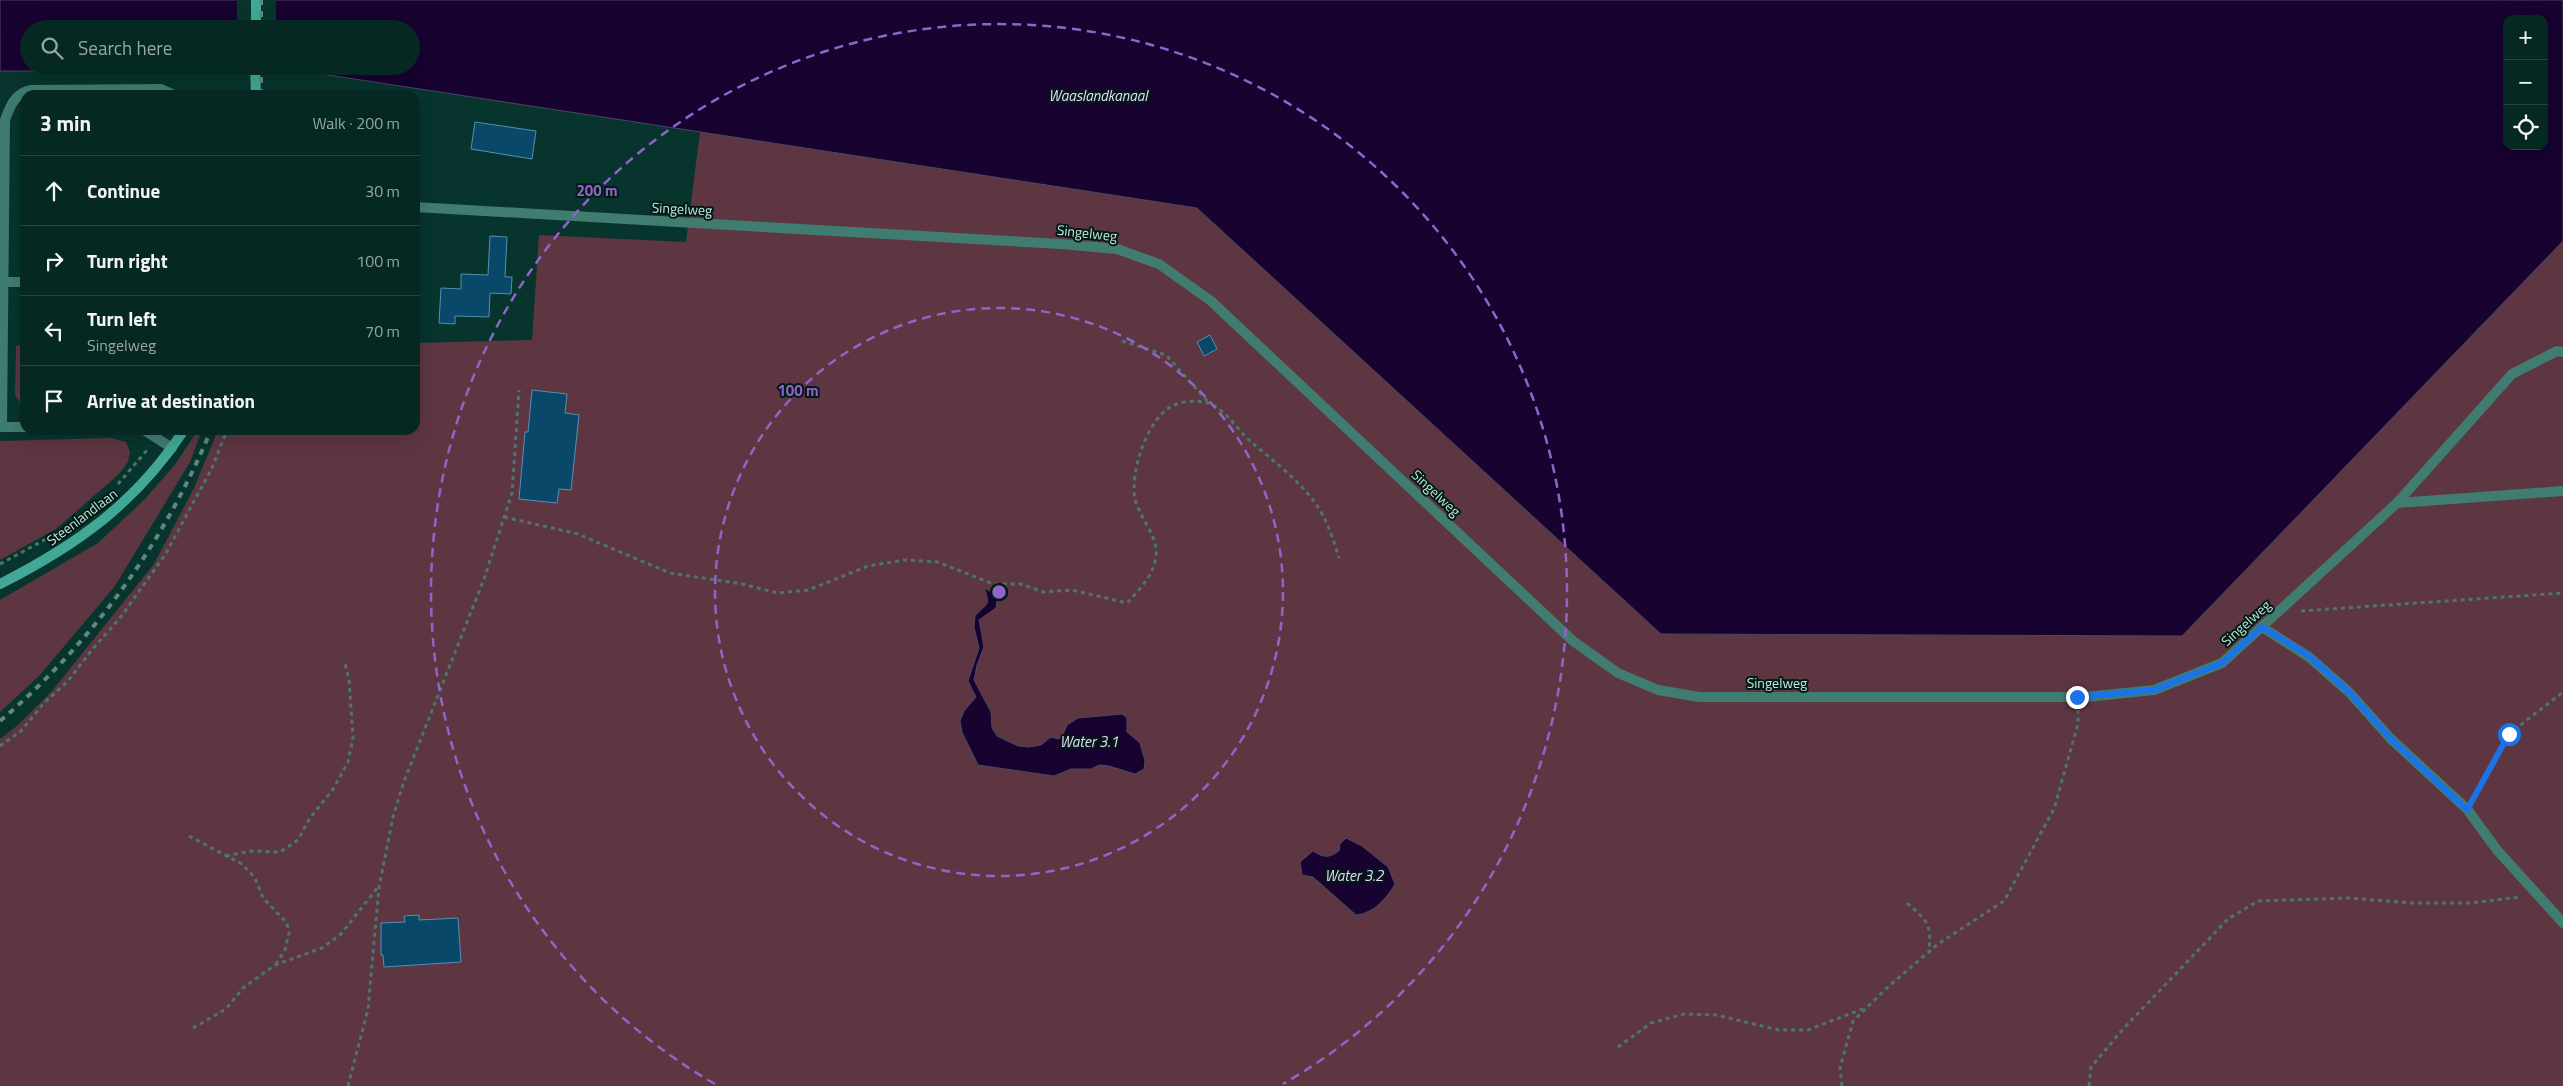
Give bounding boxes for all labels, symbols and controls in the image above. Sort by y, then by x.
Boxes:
map controls [2503,15,2548,150]
button: + [2503,15,2548,60]
search box [20,20,420,75]
text: Search here [78,33,172,62]
icon: search [38,34,66,62]
button: − [2503,60,2548,105]
water label: Waaslandkanaal [1049,84,1149,107]
button: locate [2503,105,2548,150]
text: 3 min [40,107,91,139]
text: Walk · 200 m [312,111,400,135]
text: Continue [87,176,160,205]
icon: ahead [40,177,68,205]
text: 30 m [365,179,400,203]
text: 200 m [576,179,618,202]
street label: Singelweg [651,196,713,221]
street label: Singelweg [1056,219,1118,246]
text: Turn right [87,246,168,275]
icon: right [40,247,68,275]
text: 100 m [356,249,400,273]
text: Turn left [87,304,157,333]
icon: left [40,317,68,345]
text: 70 m [365,319,400,343]
text: Singelweg [87,333,156,357]
text: 100 m [777,379,819,402]
text: Arrive at destination [87,386,255,415]
icon: arrive [40,387,68,415]
street label: Singelweg [1407,464,1466,521]
street label: Steenlandlaan [42,483,122,550]
centre of rings [990,583,1008,601]
street label: Singelweg [2216,595,2275,651]
street label: Singelweg [1747,672,1807,693]
route end [2066,686,2089,709]
route start [2498,723,2521,746]
water label: Water 3.1 [1060,730,1119,753]
water label: Water 3.2 [1325,864,1384,887]

